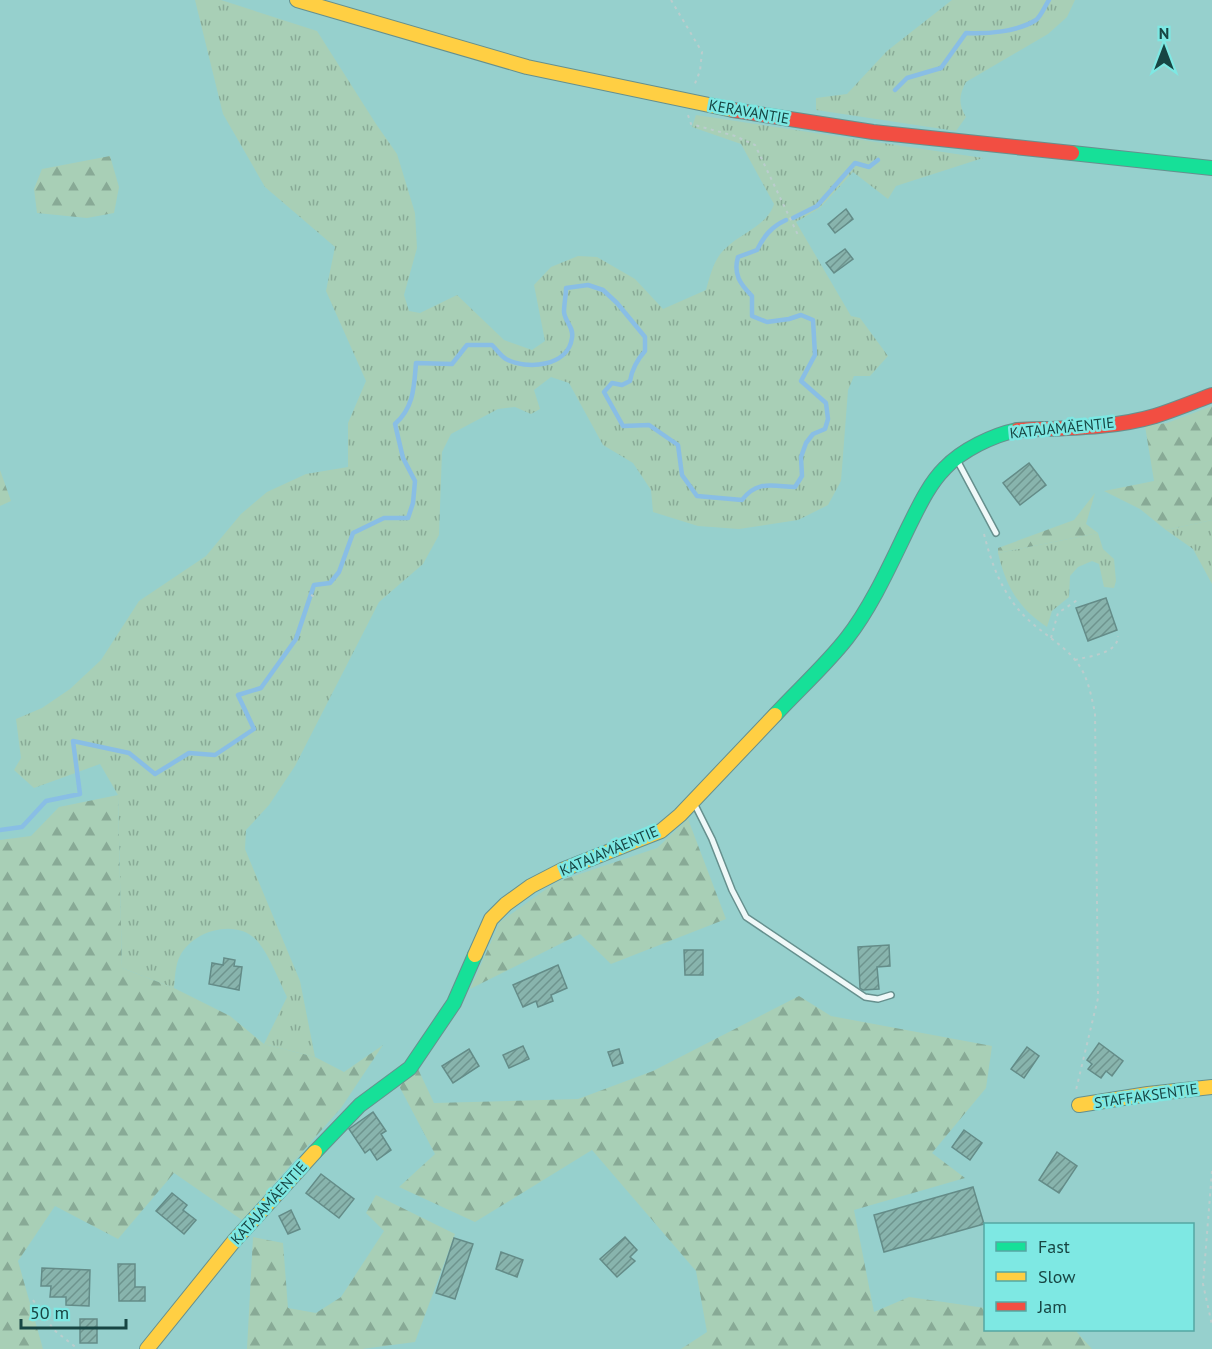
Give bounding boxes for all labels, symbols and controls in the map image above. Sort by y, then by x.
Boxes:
north arrow [1134,18,1194,78]
text: N [1159,23,1169,43]
street label: KERAVANTIE [707,95,791,128]
street label: KATAJAMÄENTIE [1009,413,1115,442]
street label: KATAJAMÄENTIE [557,821,661,880]
street label: STAFFAKSENTIE [1093,1079,1199,1112]
street label: KATAJAMÄENTIE [226,1157,311,1248]
legend [984,1223,1194,1331]
text: Fast [1038,1235,1070,1258]
text: Slow [1038,1265,1076,1288]
scale bar [21,1292,126,1330]
text: Jam [1037,1295,1067,1318]
text: 50 m [30,1301,69,1324]

